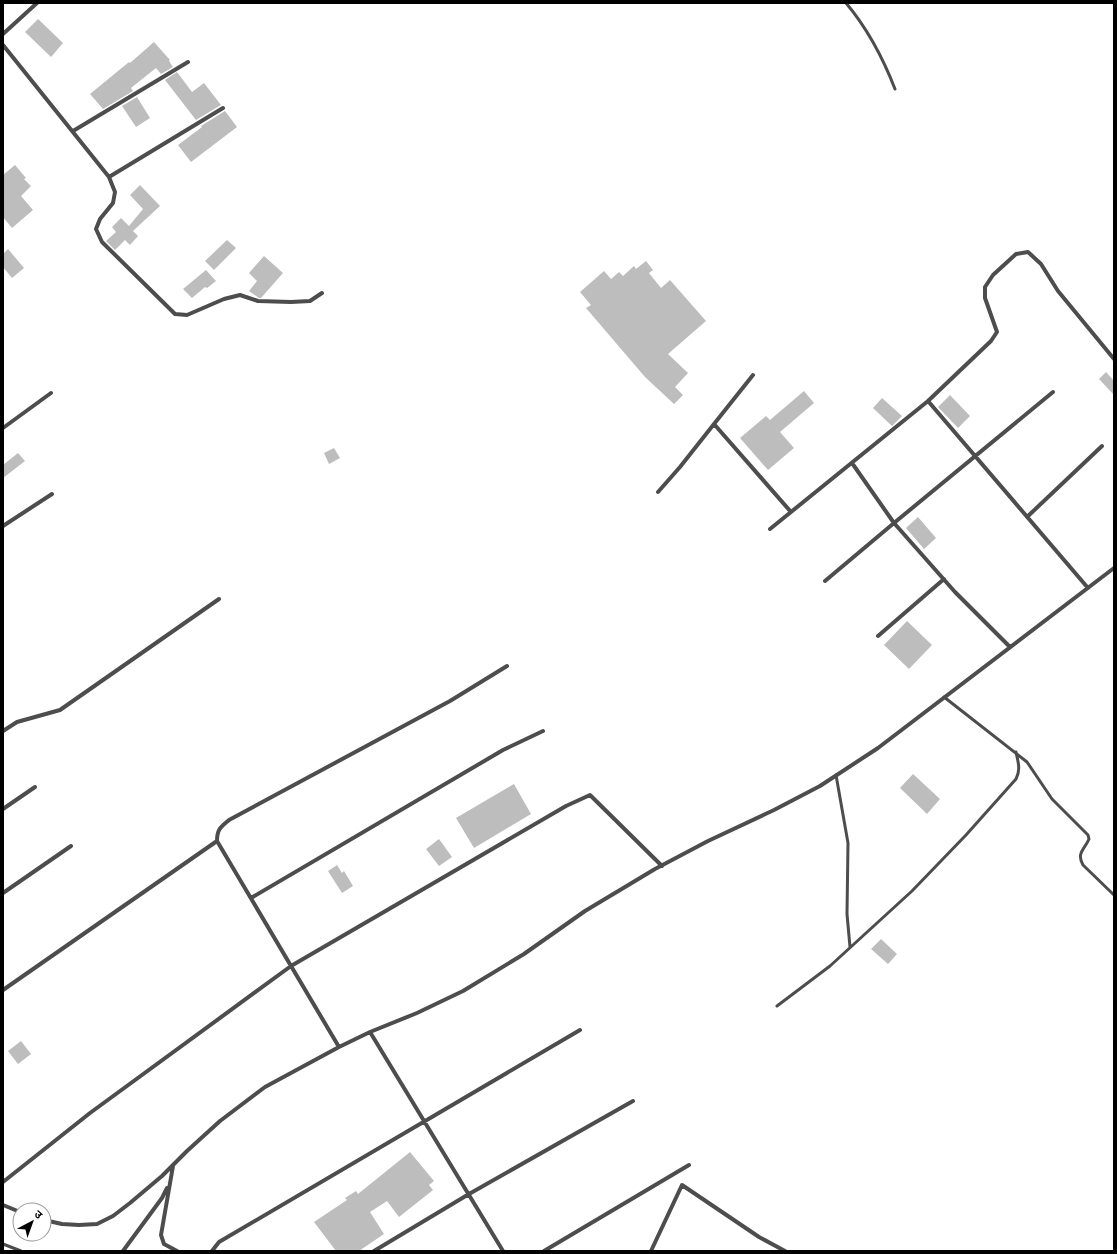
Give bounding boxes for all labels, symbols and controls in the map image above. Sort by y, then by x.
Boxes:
north arrow [12,1202,52,1242]
text: उ [31,1206,47,1223]

